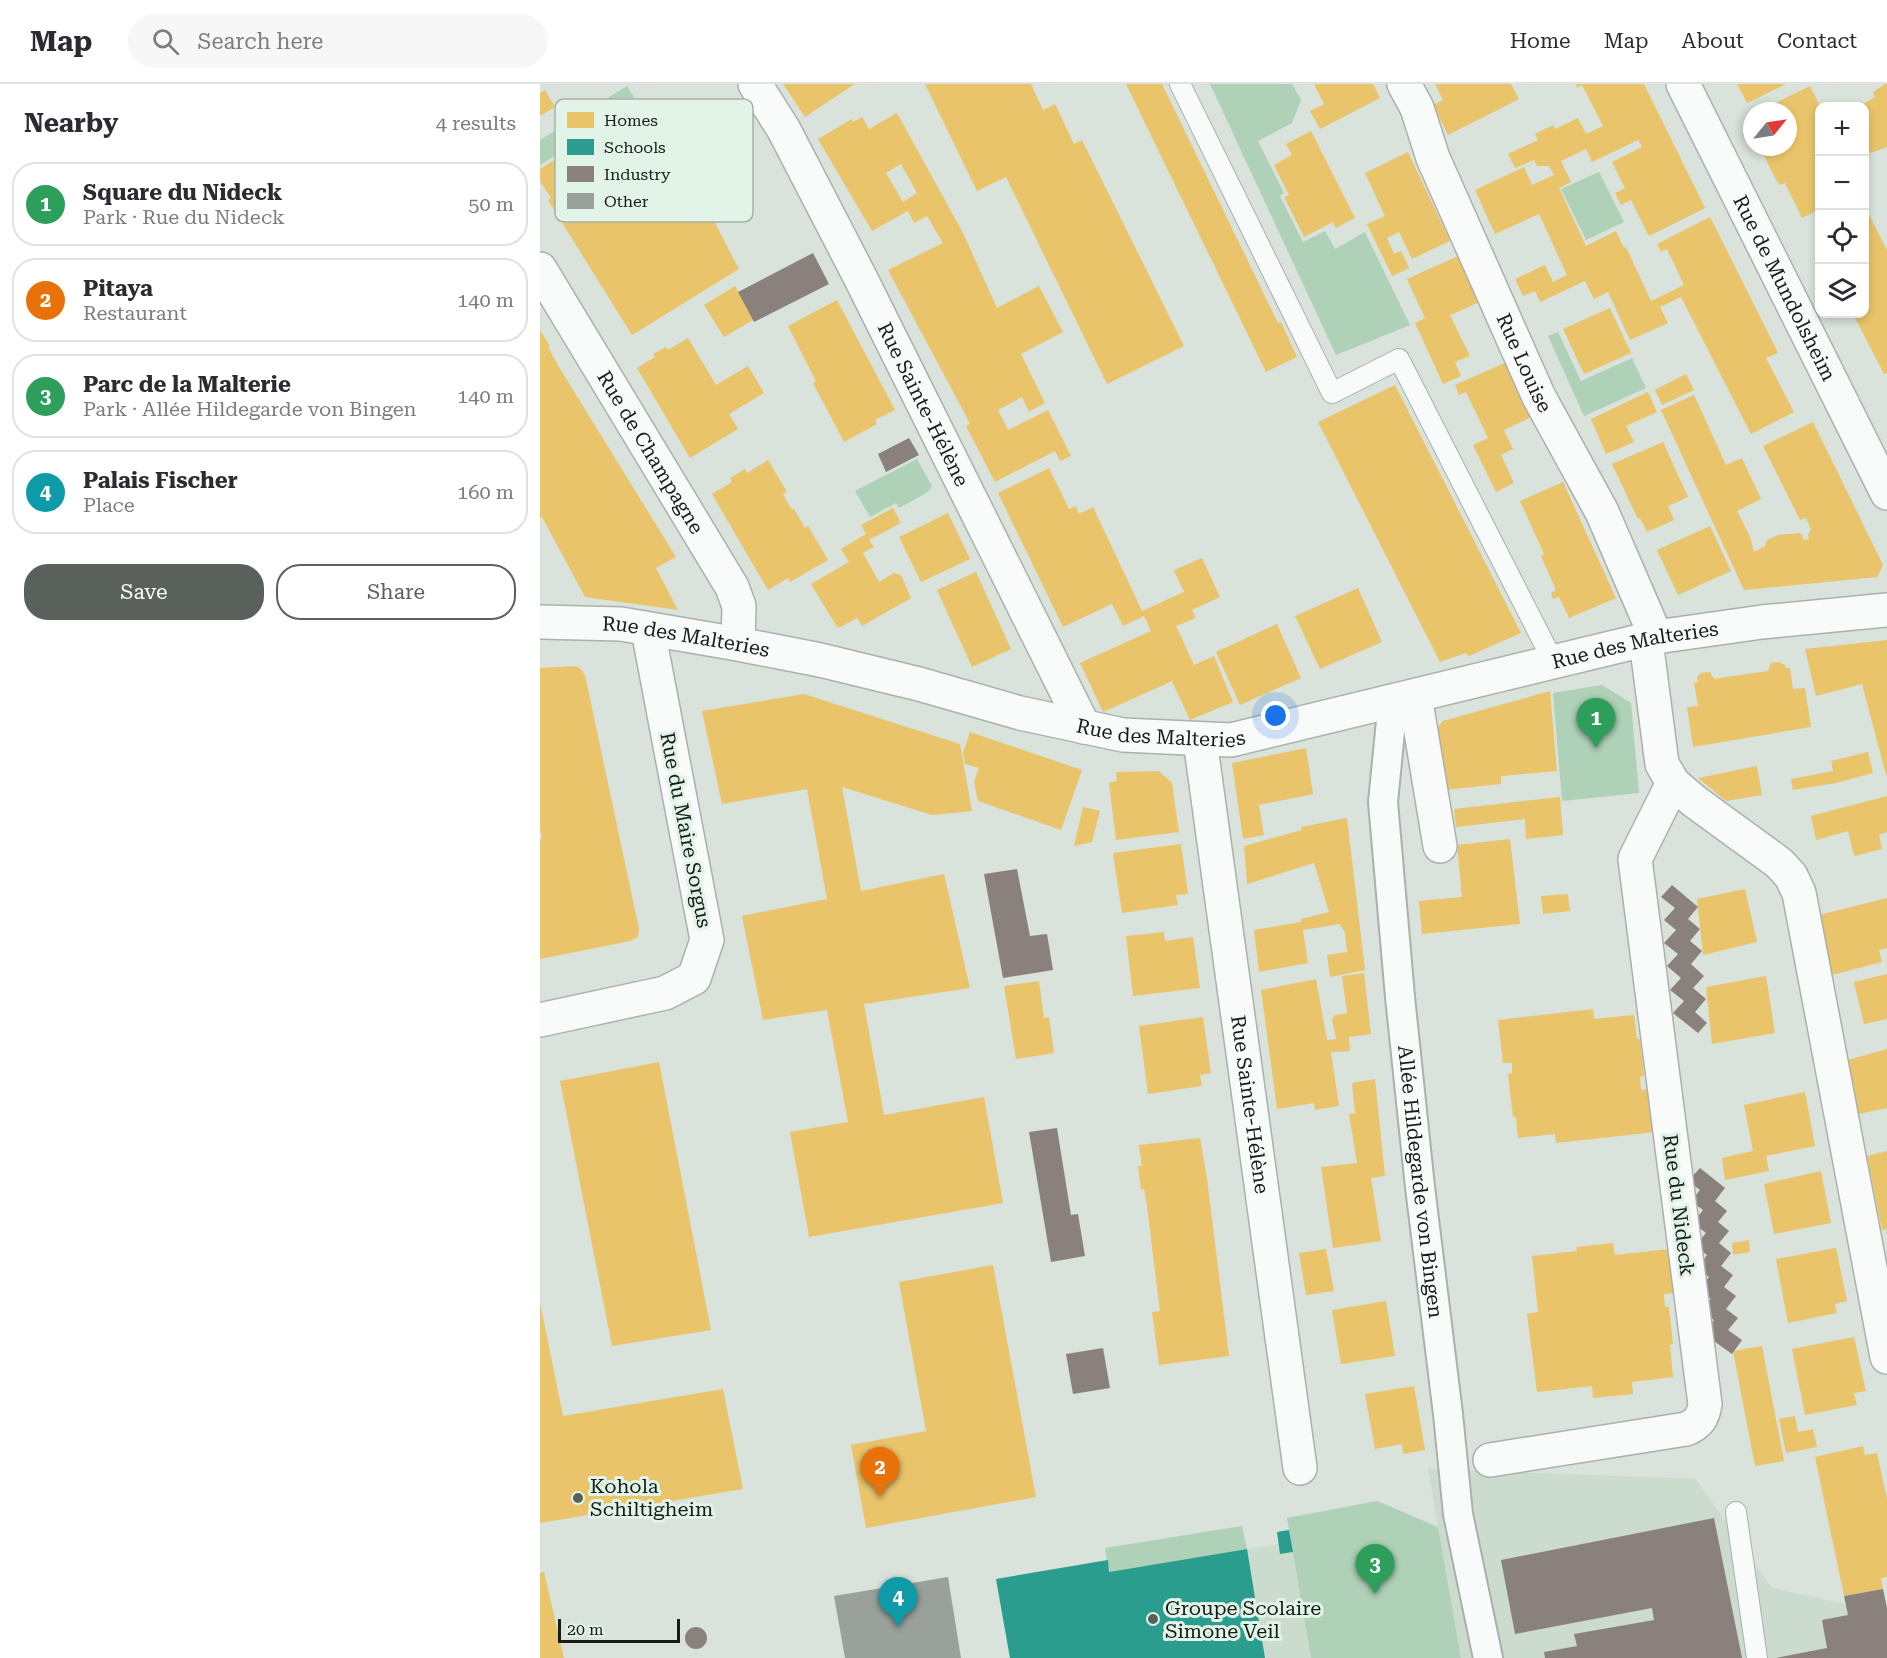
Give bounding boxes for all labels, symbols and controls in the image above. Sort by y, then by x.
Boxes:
search box [128,14,548,68]
text: Map [30,25,92,58]
icon: search [149,25,182,58]
text: Search here [197,29,323,54]
text: Home [1510,29,1571,53]
text: Map [1604,29,1649,53]
text: About [1682,29,1744,53]
text: Contact [1777,29,1857,53]
legend [555,99,753,222]
north arrow [1743,102,1797,156]
map controls [1815,102,1869,318]
button: + [1815,102,1869,156]
text: Nearby [24,108,118,138]
text: 4 results [436,111,516,135]
text: Homes [604,111,658,130]
text: Schools [604,138,666,157]
button: − [1815,156,1869,210]
text: Industry [604,165,671,184]
text: Square du Nideck [83,180,282,205]
street label: Rue de Mundolsheim [1728,191,1841,385]
text: 1 [40,192,51,216]
text: 50 m [468,192,514,216]
text: Other [604,192,649,211]
text: Park · Rue du Nideck [83,205,285,229]
button: locate [1815,210,1869,264]
button: layers [1815,264,1869,318]
text: Pitaya [83,276,153,301]
text: 2 [40,288,51,312]
text: 140 m [457,288,514,312]
text: Restaurant [83,301,187,325]
street label: Rue Louise [1491,310,1557,417]
street label: Rue Sainte-Hélène [872,318,974,490]
street label: Rue de Champagne [592,366,709,538]
text: Parc de la Malterie [83,372,291,397]
text: 3 [40,384,51,408]
text: 140 m [457,384,514,408]
text: Park · Allée Hildegarde von Bingen [83,397,417,421]
text: Palais Fischer [83,468,238,493]
text: 4 [40,480,51,504]
text: 160 m [457,480,514,504]
text: Place [83,493,135,517]
button: Save [24,564,264,620]
button: Share [276,564,516,620]
street label: Rue des Malteries [602,611,772,662]
street label: Rue des Malteries [1549,616,1720,674]
pin: 1 [1576,698,1616,748]
your location [1261,701,1290,730]
street label: Rue des Malteries [1074,713,1248,752]
street label: Rue du Maire Sorgus [655,730,717,930]
street label: Rue Sainte-Hélène [1226,1014,1274,1195]
street label: Allée Hildegarde von Bingen [1393,1044,1448,1320]
street label: Rue du Nideck [1658,1133,1700,1278]
pin: 2 [860,1448,900,1497]
place label: Kohola Schiltigheim [590,1474,713,1521]
marker: Kohola Schiltigheim [571,1491,585,1505]
pin: 3 [1356,1544,1394,1594]
pin: 4 [878,1578,918,1627]
place label: Groupe Scolaire Simone Veil [1165,1596,1321,1643]
marker: Groupe Scolaire Simone Veil [1146,1612,1160,1626]
scale bar [558,1616,680,1644]
text: 20 m [567,1620,604,1639]

